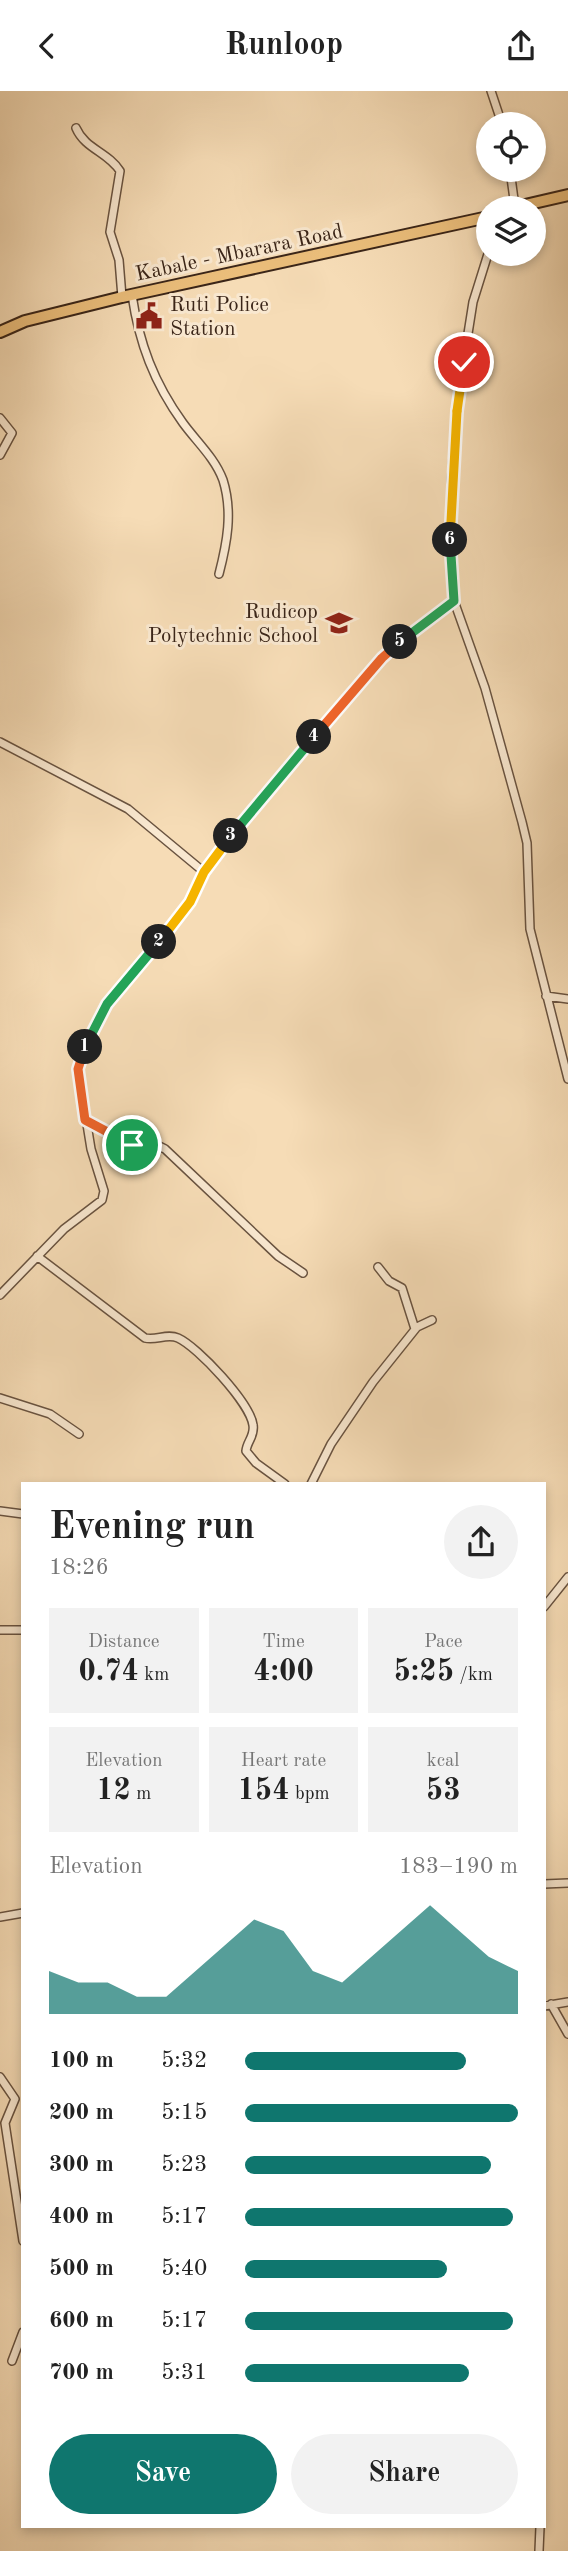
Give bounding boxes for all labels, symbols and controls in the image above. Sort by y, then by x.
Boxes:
icon: back [28,27,66,65]
icon: share [502,27,540,65]
text: Runloop [225,30,343,62]
map controls [476,112,546,266]
button: locate [476,112,546,182]
button: layers [476,196,546,266]
street label: Kabale - Mbarara Road [134,221,345,286]
place label: Ruti Police Station [170,295,269,340]
public building icon: Ruti Police Station [134,301,164,331]
pin [434,332,494,392]
icon: check [445,343,483,381]
pin: 6 [433,523,468,557]
text: 6 [444,530,455,549]
place label: Rudicop Polytechnic School [148,602,318,647]
school or university icon: Rudicop Polytechnic School [324,608,354,638]
pin: 5 [382,625,418,659]
text: 5 [394,632,405,651]
pin: 4 [296,719,332,755]
text: 4 [308,727,319,746]
pin: 3 [214,819,248,853]
text: 3 [225,826,236,845]
pin: 2 [142,925,176,959]
text: 2 [153,932,164,951]
pin: 1 [68,1030,102,1065]
text: 1 [79,1037,90,1056]
pin [102,1115,162,1175]
icon: arrive [113,1126,151,1164]
button: share [444,1505,518,1579]
text: Evening run [49,1509,255,1547]
text: 18:26 [49,1556,109,1579]
text: Distance [88,1633,160,1652]
text: Time [262,1633,305,1652]
text: Pace [424,1633,462,1652]
text: 0.74 [78,1657,139,1687]
text: 4:00 [253,1657,314,1687]
text: 5:25 [393,1657,454,1687]
text: km [139,1666,169,1685]
text: /km [454,1666,493,1685]
text: Elevation [85,1752,162,1771]
text: Heart rate [241,1752,326,1771]
text: kcal [427,1752,460,1771]
text: 12 [96,1776,131,1806]
text: 154 [237,1776,290,1806]
text: 53 [426,1776,461,1806]
text: m [131,1785,151,1804]
text: bpm [290,1785,330,1804]
text: Elevation [49,1855,143,1878]
text: 183–190 m [399,1855,518,1878]
text: 100 m [49,2049,114,2072]
text: 5:32 [161,2049,207,2072]
text: 200 m [49,2101,114,2124]
text: 5:15 [161,2101,207,2124]
text: 300 m [49,2153,114,2176]
text: 5:23 [161,2153,207,2176]
text: 400 m [49,2205,114,2228]
text: 5:17 [161,2205,207,2228]
text: 500 m [49,2257,114,2280]
text: 5:40 [161,2257,207,2280]
text: 600 m [49,2309,114,2332]
text: 5:17 [161,2309,207,2332]
text: 700 m [49,2361,114,2384]
text: 5:31 [161,2361,207,2384]
button: Save [49,2434,277,2514]
button: Share [291,2434,518,2514]

